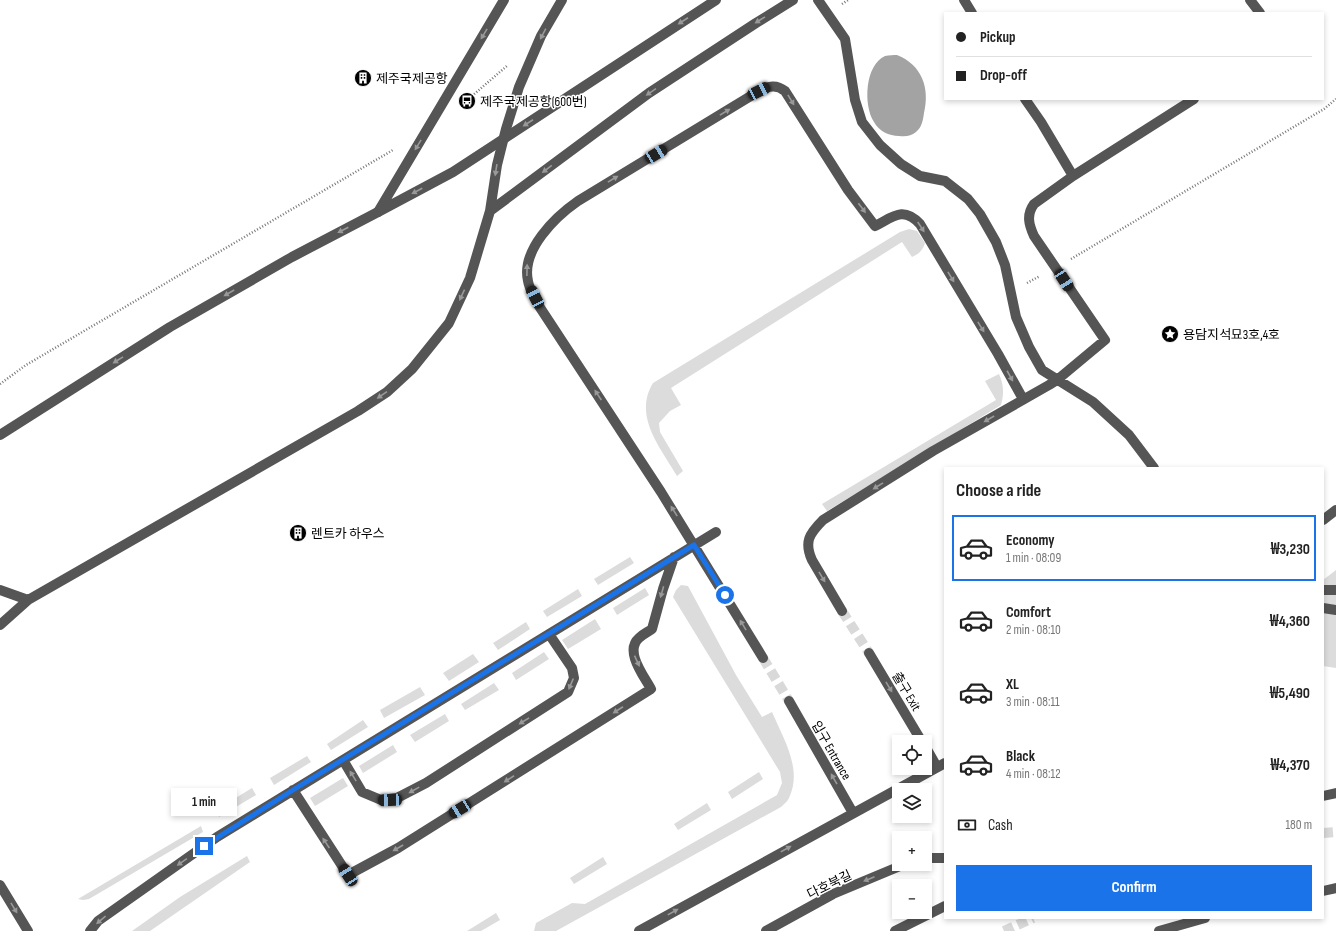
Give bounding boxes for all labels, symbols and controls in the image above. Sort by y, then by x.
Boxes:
one-way arrow [754,17,766,24]
one-way arrow [677,18,689,25]
one-way arrow [481,28,488,40]
one-way arrow [539,28,546,40]
text: Pickup [980,28,1016,47]
text: Drop-off [980,66,1027,85]
building icon: 제주국제공항 [353,68,373,88]
place label: 제주국제공항 [376,71,448,87]
car [746,80,772,102]
one-way arrow [646,88,657,96]
bus stop icon: 제주국제공항(600번) [457,91,477,111]
place label: 제주국제공항(600번) [480,94,587,110]
one-way arrow [787,94,794,106]
one-way arrow [719,108,731,115]
one-way arrow [522,119,533,127]
one-way arrow [414,139,421,151]
car [643,143,669,165]
one-way arrow [493,164,499,176]
one-way arrow [542,165,552,173]
one-way arrow [607,176,619,183]
one-way arrow [411,188,423,195]
one-way arrow [858,203,866,214]
one-way arrow [917,222,925,232]
one-way arrow [338,227,349,233]
one-way arrow [524,263,530,276]
car [1052,267,1076,293]
one-way arrow [947,271,954,283]
car [524,284,546,310]
one-way arrow [224,289,235,296]
one-way arrow [459,289,465,300]
one-way arrow [977,322,985,332]
place icon: 용담지석묘3호,4호 [1160,324,1180,344]
place label: 용담지석묘3호,4호 [1183,327,1280,343]
one-way arrow [113,356,123,364]
one-way arrow [1007,370,1014,382]
one-way arrow [594,389,602,400]
one-way arrow [377,391,387,399]
one-way arrow [983,415,995,422]
text: Choose a ride [956,480,1041,501]
one-way arrow [872,482,884,489]
one-way arrow [670,506,677,517]
building icon: 렌트카 하우스 [288,523,308,543]
place label: 렌트카 하우스 [311,526,385,542]
icon: car [958,530,994,566]
text: Economy [1006,531,1055,550]
text: ₩3,230 [1271,540,1310,559]
text: 1 min · 08:09 [1006,550,1061,566]
one-way arrow [818,571,825,583]
route start [716,586,734,604]
one-way arrow [659,587,665,599]
icon: car [958,602,994,638]
text: Comfort [1006,603,1051,622]
text: ₩4,360 [1270,612,1310,631]
one-way arrow [739,620,747,630]
text: 2 min · 08:10 [1006,622,1061,638]
one-way arrow [634,656,640,667]
street label: 출구 Exit [888,669,924,714]
icon: car [958,674,994,710]
text: XL [1006,675,1019,694]
one-way arrow [568,679,574,691]
one-way arrow [885,681,892,693]
text: ₩5,490 [1270,684,1310,703]
text: 3 min · 08:11 [1006,694,1060,710]
one-way arrow [613,706,624,713]
one-way arrow [519,717,529,725]
street label: 입구 Entrance [808,718,854,783]
map controls [892,735,932,919]
button: locate [892,735,932,775]
icon: car [958,746,994,782]
text: Black [1006,747,1035,766]
text: ₩4,370 [1270,756,1310,775]
text: 4 min · 08:12 [1006,766,1061,782]
one-way arrow [349,770,356,782]
one-way arrow [830,773,837,785]
one-way arrow [503,775,514,783]
button: layers [892,783,932,823]
one-way arrow [408,787,420,793]
callout: 1 min [171,788,237,816]
text: 1 min [192,794,216,810]
car [378,794,402,806]
car [447,798,473,820]
icon: cash [956,814,978,836]
text: Cash [988,816,1013,835]
text: 180 m [1286,817,1312,833]
button: + [892,831,932,871]
route end [195,837,213,855]
one-way arrow [322,837,330,848]
one-way arrow [392,844,404,851]
one-way arrow [781,846,792,853]
one-way arrow [177,857,188,866]
car [336,862,360,888]
button: Confirm [956,865,1312,911]
street label: 다호북길 [804,867,854,903]
one-way arrow [864,876,875,882]
button: − [892,879,932,919]
one-way arrow [10,903,18,913]
one-way arrow [667,909,679,916]
one-way arrow [95,915,106,924]

